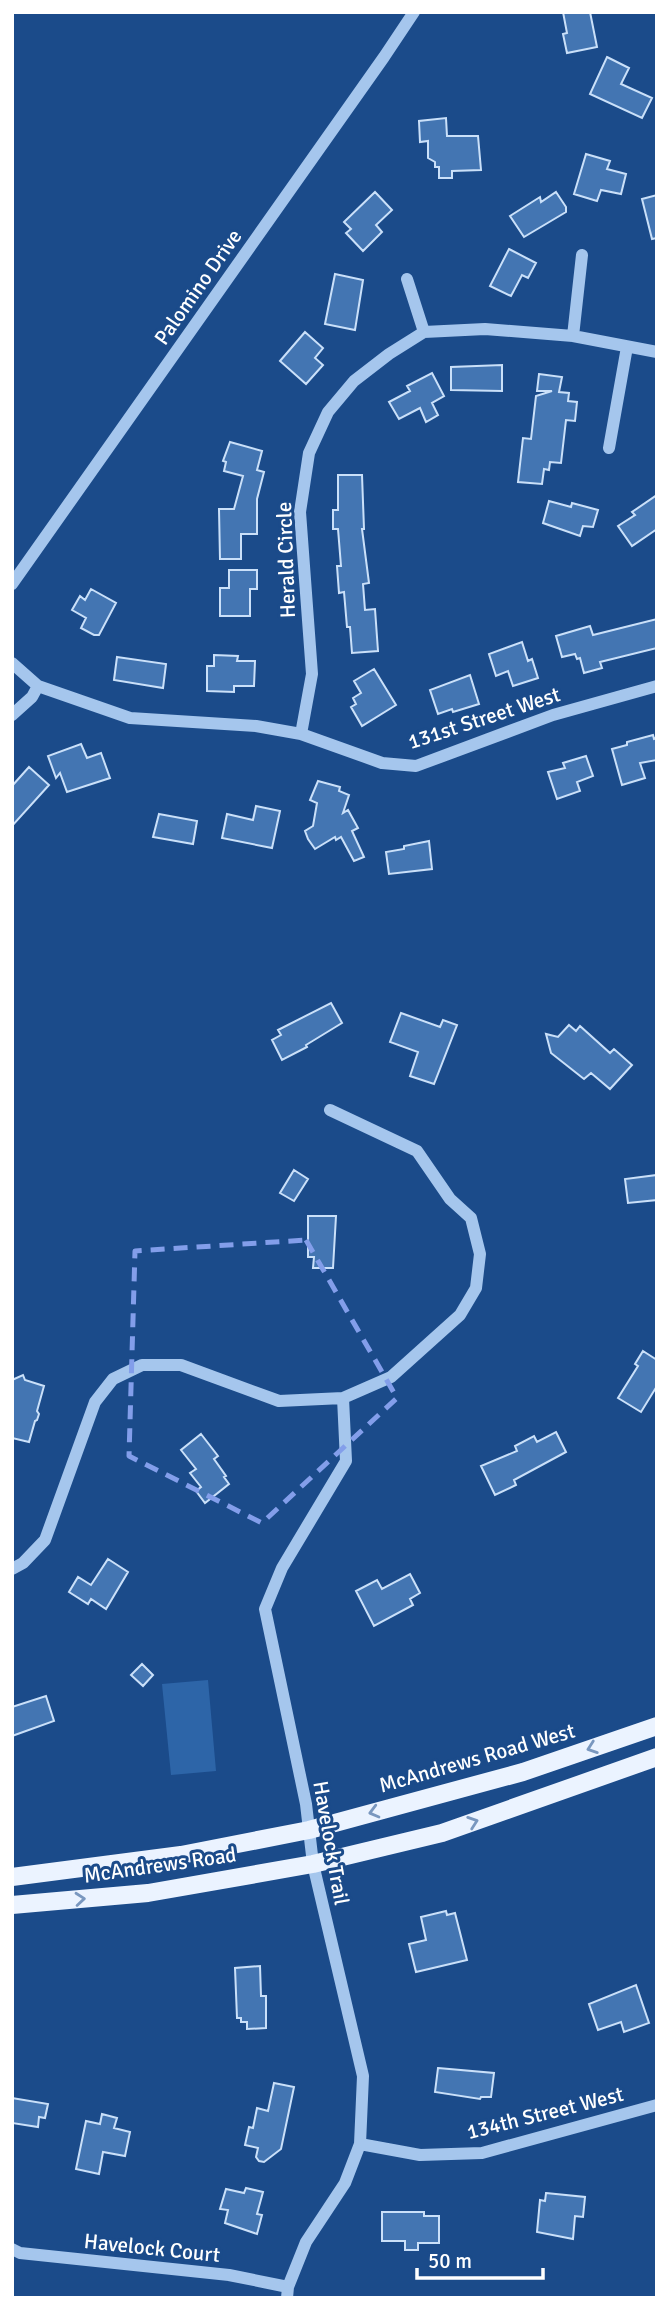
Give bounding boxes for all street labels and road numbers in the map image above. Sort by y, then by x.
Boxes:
street label: Palomino Drive [149,224,247,350]
street label: Herald Circle [271,501,301,619]
street label: 131st Street West [405,681,563,755]
street label: McAndrews Road West [376,1718,578,1798]
street label: Havelock Trail [307,1779,355,1907]
street label: McAndrews Road [82,1841,238,1889]
street label: 134th Street West [464,2081,626,2145]
street label: Havelock Court [83,2228,221,2268]

